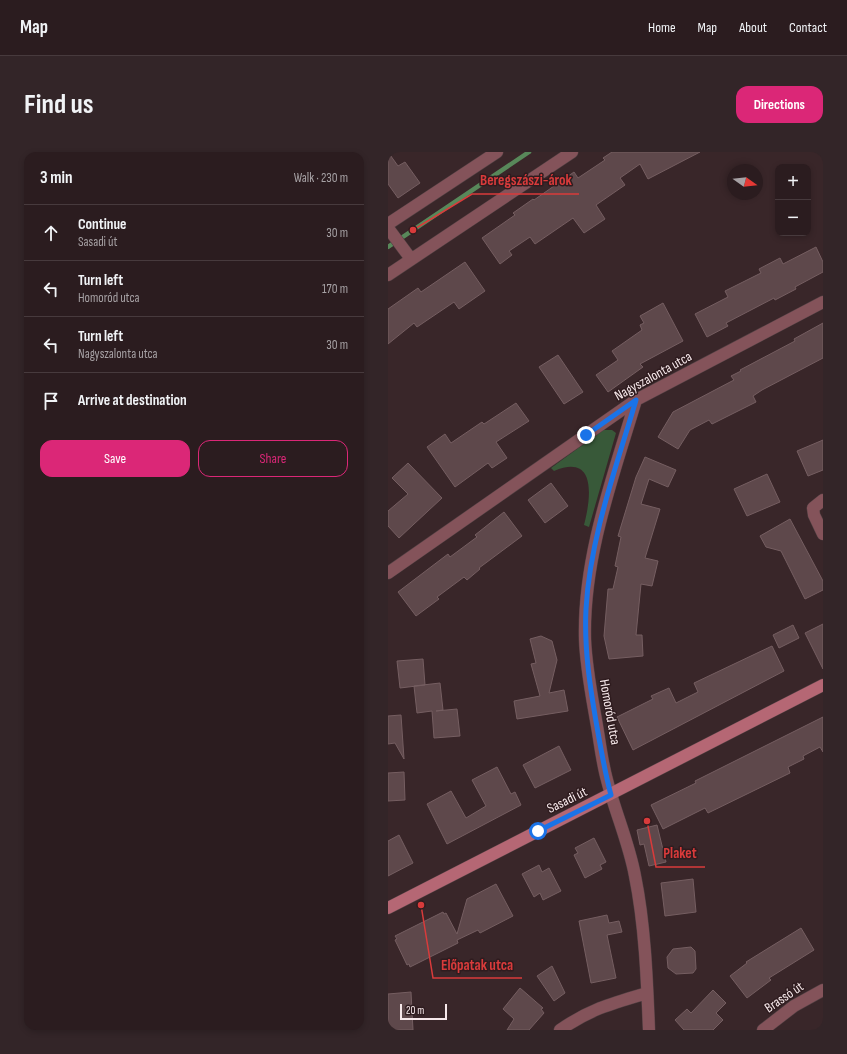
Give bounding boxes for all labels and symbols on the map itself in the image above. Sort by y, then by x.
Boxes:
north arrow [727,164,763,200]
callout: Beregszászi-árok [472,167,579,194]
text: Beregszászi-árok [480,171,573,190]
street label: Nagyszalonta utca [611,348,695,404]
route end [577,426,595,444]
street label: Homoród utca [596,678,624,746]
street label: Sasadi út [544,783,590,817]
route start [529,822,547,840]
callout: Plaket [656,840,705,867]
text: Plaket [663,844,697,863]
callout: Előpatak utca [433,951,522,978]
text: Előpatak utca [441,956,513,975]
street label: Brassó út [761,978,807,1016]
scale bar [400,1002,447,1021]

